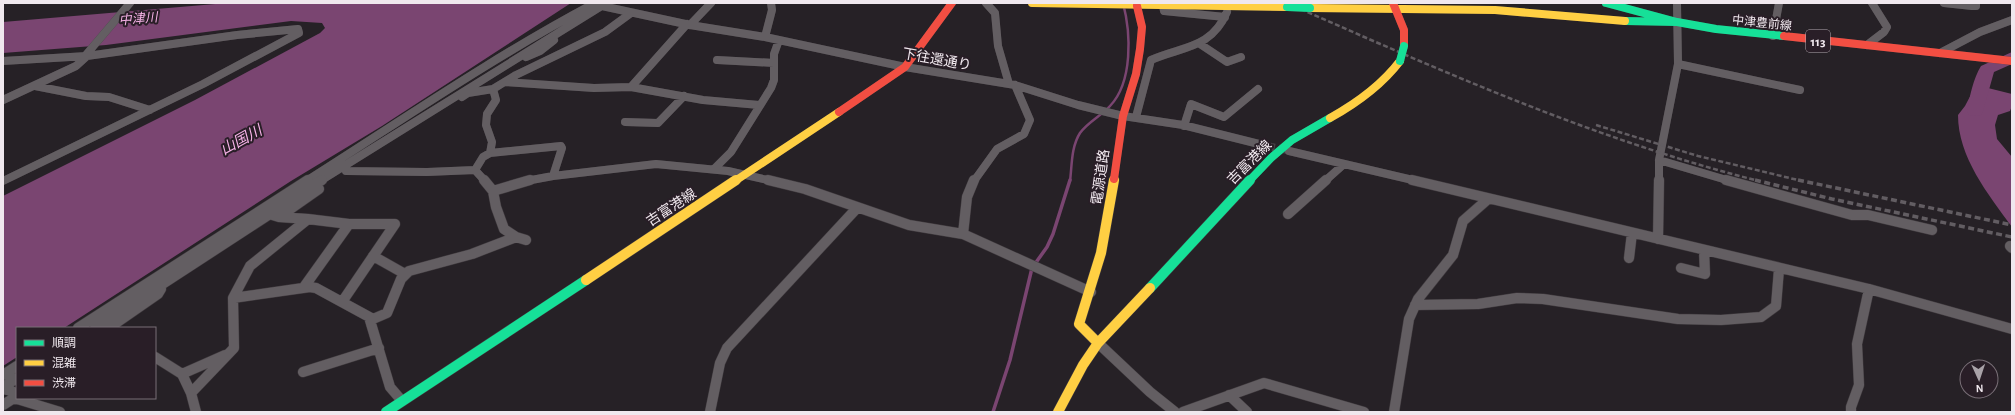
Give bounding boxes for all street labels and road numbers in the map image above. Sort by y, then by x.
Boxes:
street label: 中津豊前線 [1732,13,1793,32]
road number: 113 [1806,30,1830,52]
street label: 下往還通り [901,46,973,73]
street label: 吉富港線 [1224,137,1274,187]
street label: 電源道路 [1089,148,1112,206]
street label: 吉富港線 [644,186,699,229]

